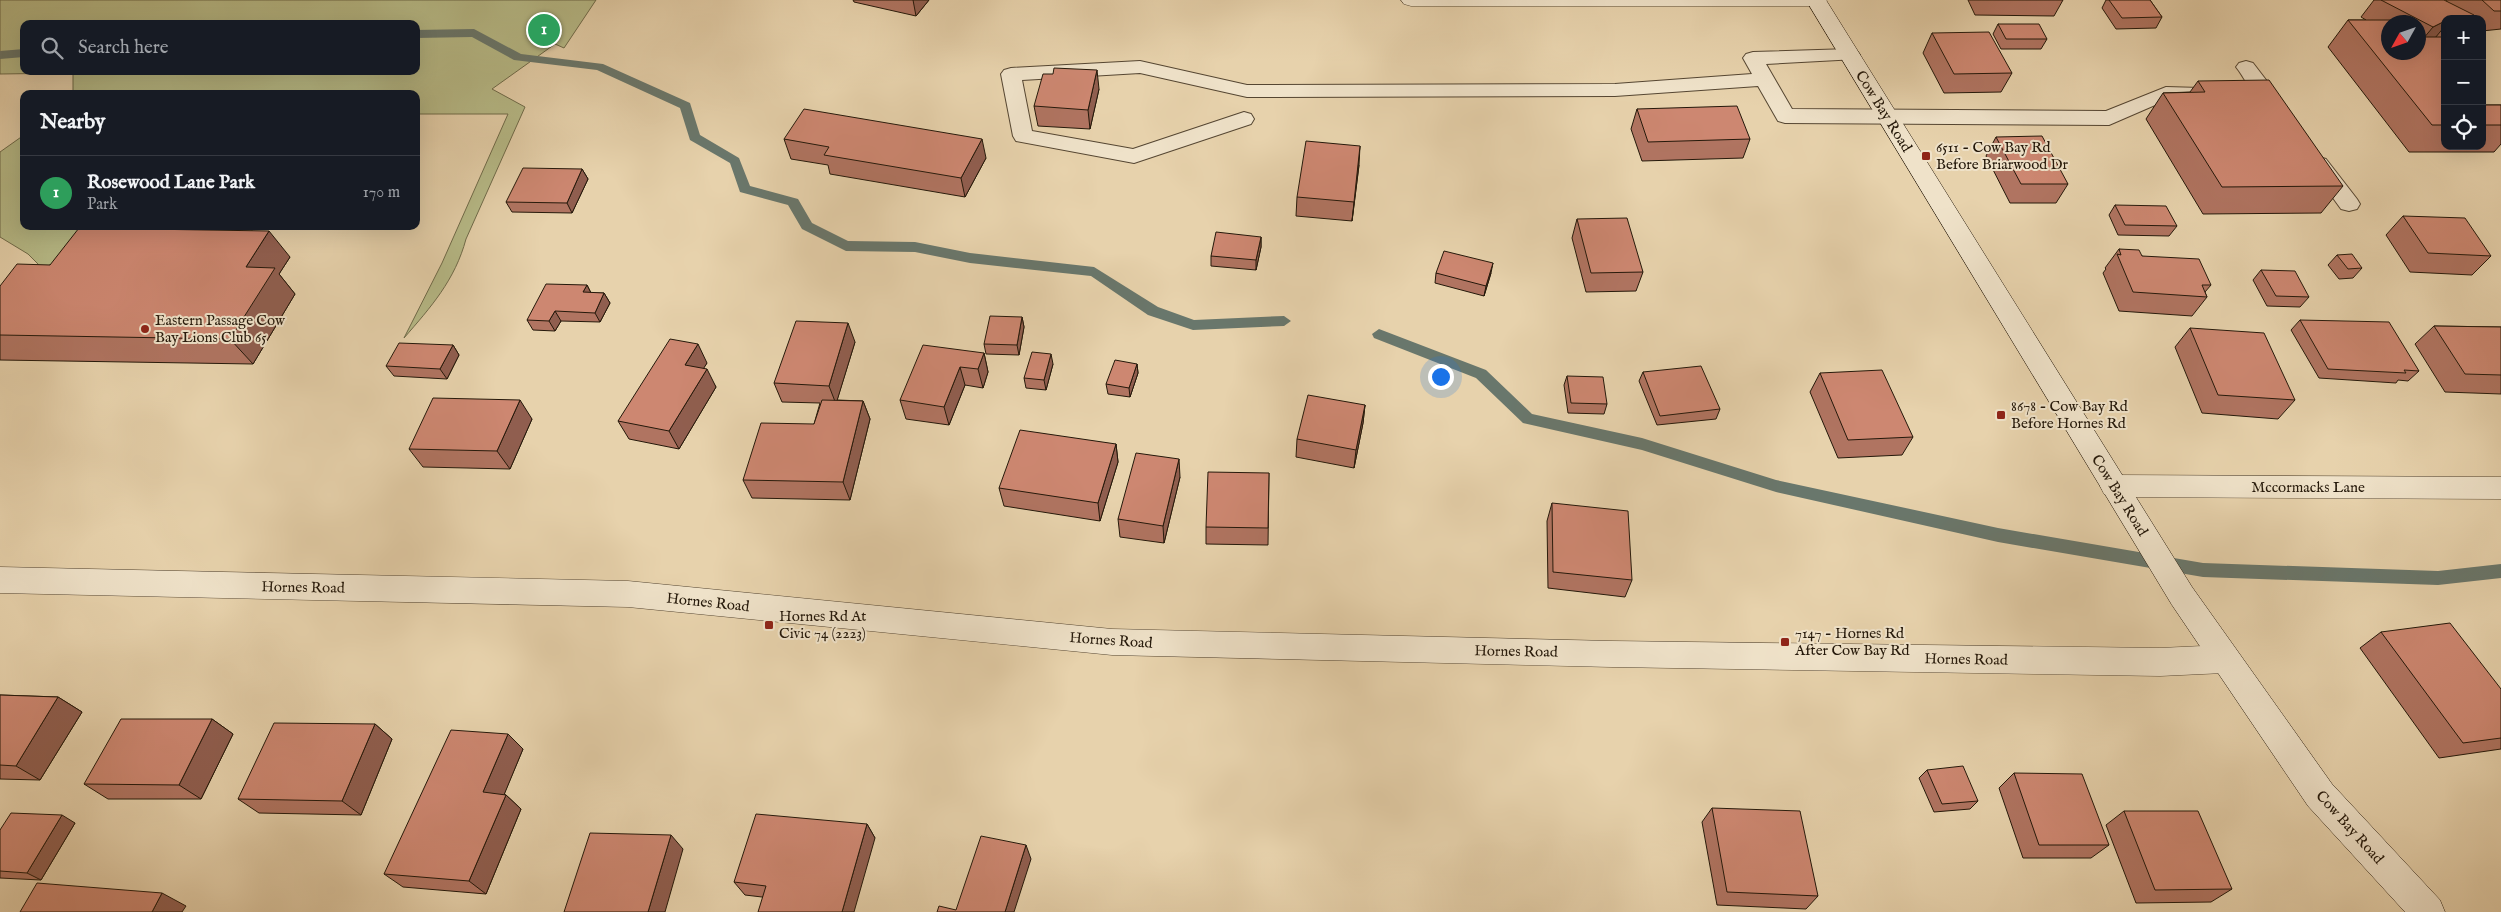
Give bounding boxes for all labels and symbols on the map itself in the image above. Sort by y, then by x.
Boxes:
pin: 1 [528,11,560,49]
north arrow [2381,15,2426,60]
street label: Cow Bay Road [1851,67,1917,156]
place label: 6511 - Cow Bay Rd Before Briarwood Dr [1936,138,2069,174]
marker: 6511 - Cow Bay Rd Before Briarwood Dr [1920,150,1932,162]
place label: Eastern Passage Cow Bay Lions Club 65 [155,311,286,347]
marker: Eastern Passage Cow Bay Lions Club 65 [139,323,151,335]
your location [1428,364,1454,390]
place label: 8678 - Cow Bay Rd Before Hornes Rd [2011,397,2129,433]
marker: 8678 - Cow Bay Rd Before Hornes Rd [1995,409,2007,421]
street label: Cow Bay Road [2087,451,2153,540]
street label: Mccormacks Lane [2251,478,2365,497]
street label: Hornes Road [261,577,346,598]
street label: Hornes Road [665,589,751,616]
place label: Hornes Rd At Civic 74 (2223) [779,607,867,643]
marker: Hornes Rd At Civic 74 (2223) [763,619,775,631]
place label: 7147 - Hornes Rd After Cow Bay Rd [1794,624,1910,660]
street label: Hornes Road [1069,628,1154,653]
marker: 7147 - Hornes Rd After Cow Bay Rd [1779,636,1791,648]
street label: Hornes Road [1474,641,1559,662]
street label: Hornes Road [1924,649,2009,670]
street label: Cow Bay Road [2312,787,2388,869]

